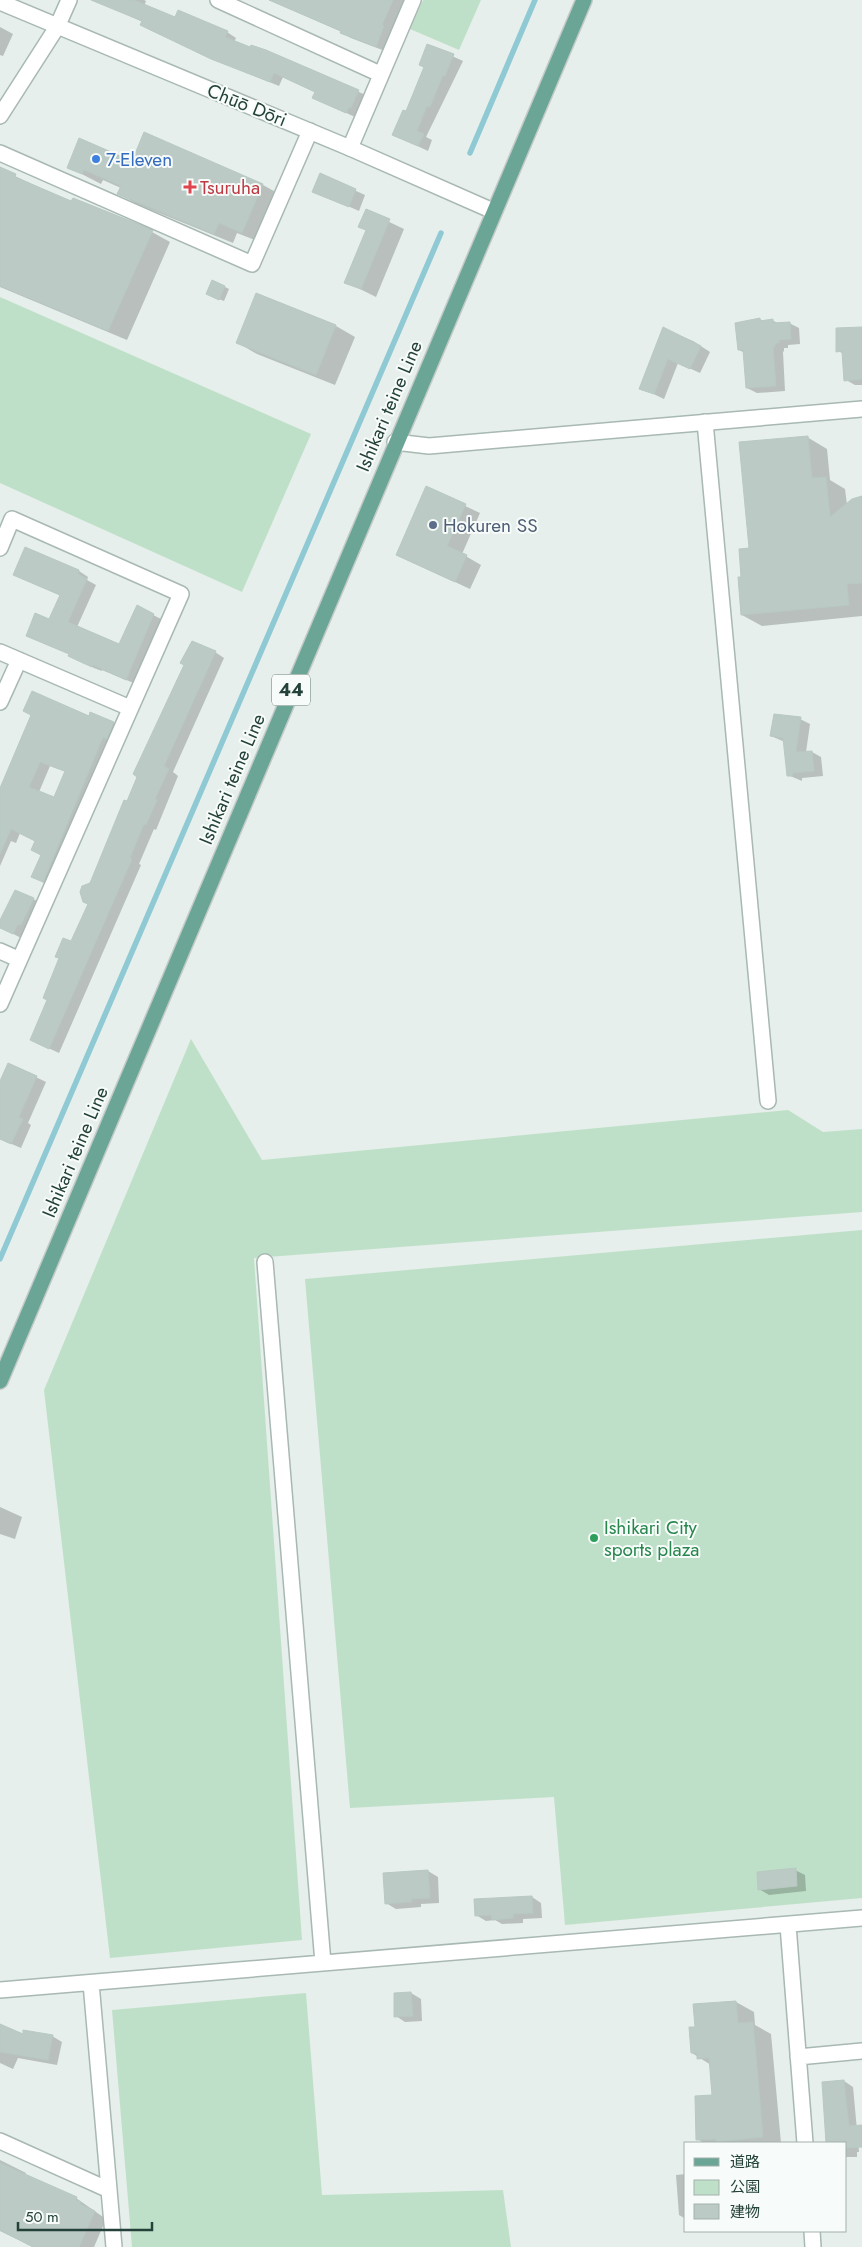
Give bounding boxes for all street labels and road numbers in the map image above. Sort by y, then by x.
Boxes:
street label: Chūō Dōri [203,77,291,133]
street label: Ishikari teine Line [349,336,429,476]
road number: 44 [272,674,310,706]
street label: Ishikari teine Line [192,709,272,849]
street label: Ishikari teine Line [35,1082,115,1222]

